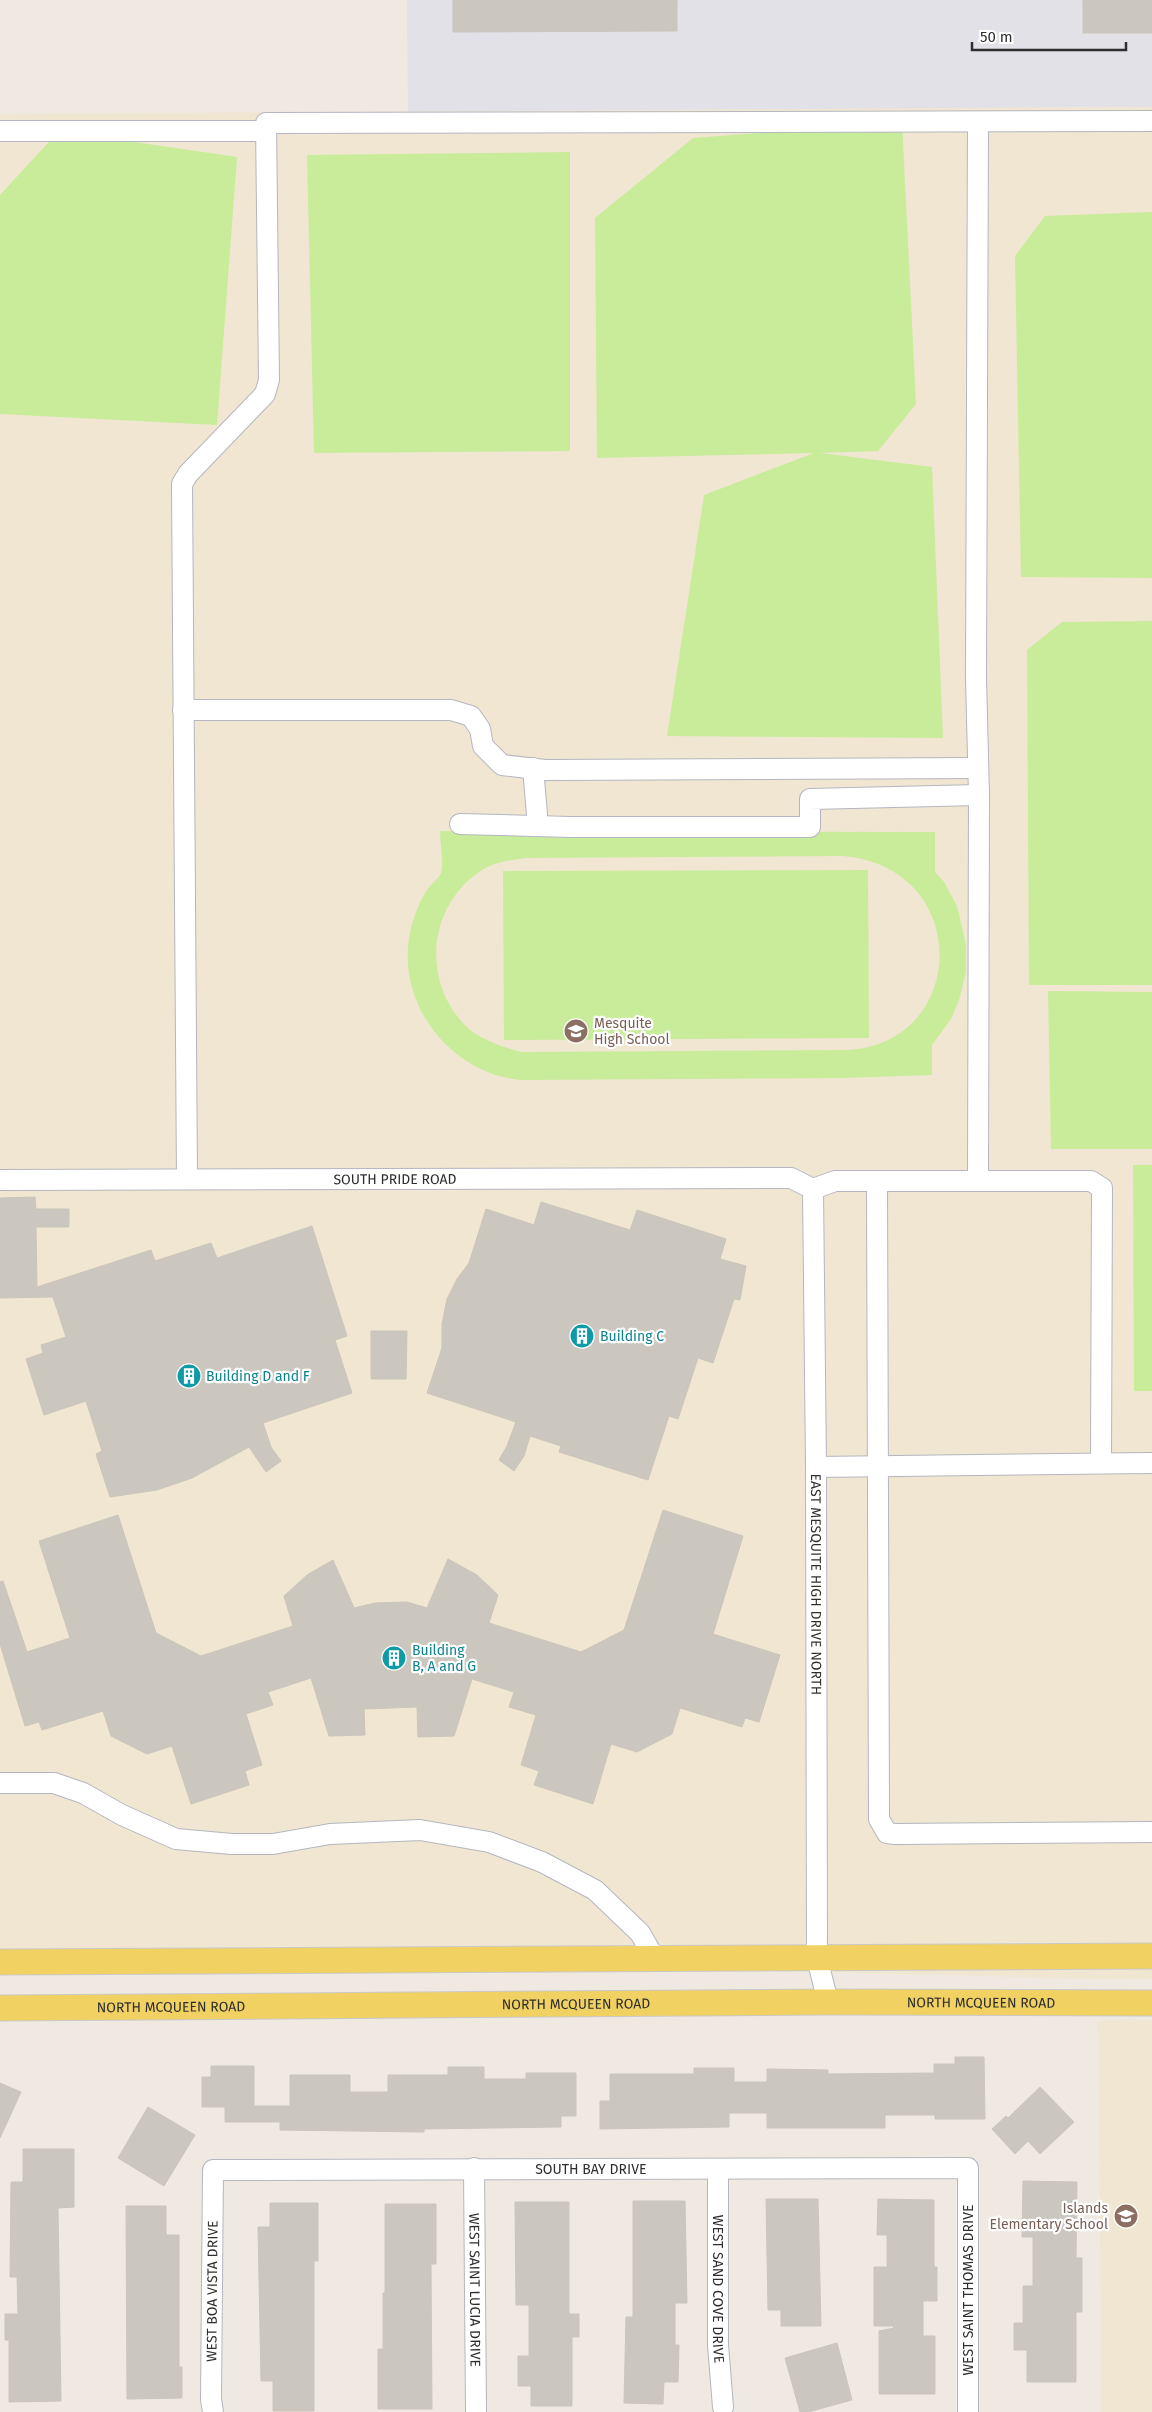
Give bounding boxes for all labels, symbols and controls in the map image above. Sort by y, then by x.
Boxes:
scale bar [972,20,1126,52]
text: 50 m [980,28,1013,46]
place label: Mesquite High School [594,1015,670,1048]
school or university icon: Mesquite High School [563,1018,589,1044]
street label: SOUTH PRIDE ROAD [333,1171,457,1188]
building icon: Building C [569,1323,595,1349]
place label: Building C [600,1328,664,1345]
building icon: Building D and F [176,1363,202,1389]
place label: Building D and F [206,1368,310,1385]
street label: EAST MESQUITE HIGH DRIVE NORTH [807,1473,824,1695]
place label: Building B, A and G [412,1642,476,1675]
building icon: Building B, A and G [381,1645,407,1671]
street label: NORTH MCQUEEN ROAD [907,1994,1055,2012]
street label: NORTH MCQUEEN ROAD [502,1995,650,2013]
street label: NORTH MCQUEEN ROAD [97,1998,245,2016]
street label: SOUTH BAY DRIVE [535,2161,646,2178]
place label: Islands Elementary School [990,2200,1108,2233]
school or university icon: Islands Elementary School [1113,2203,1139,2229]
street label: WEST SAINT THOMAS DRIVE [960,2205,977,2375]
street label: WEST SAINT LUCIA DRIVE [465,2213,484,2367]
street label: WEST SAND COVE DRIVE [709,2215,727,2364]
street label: WEST BOA VISTA DRIVE [203,2220,222,2362]

